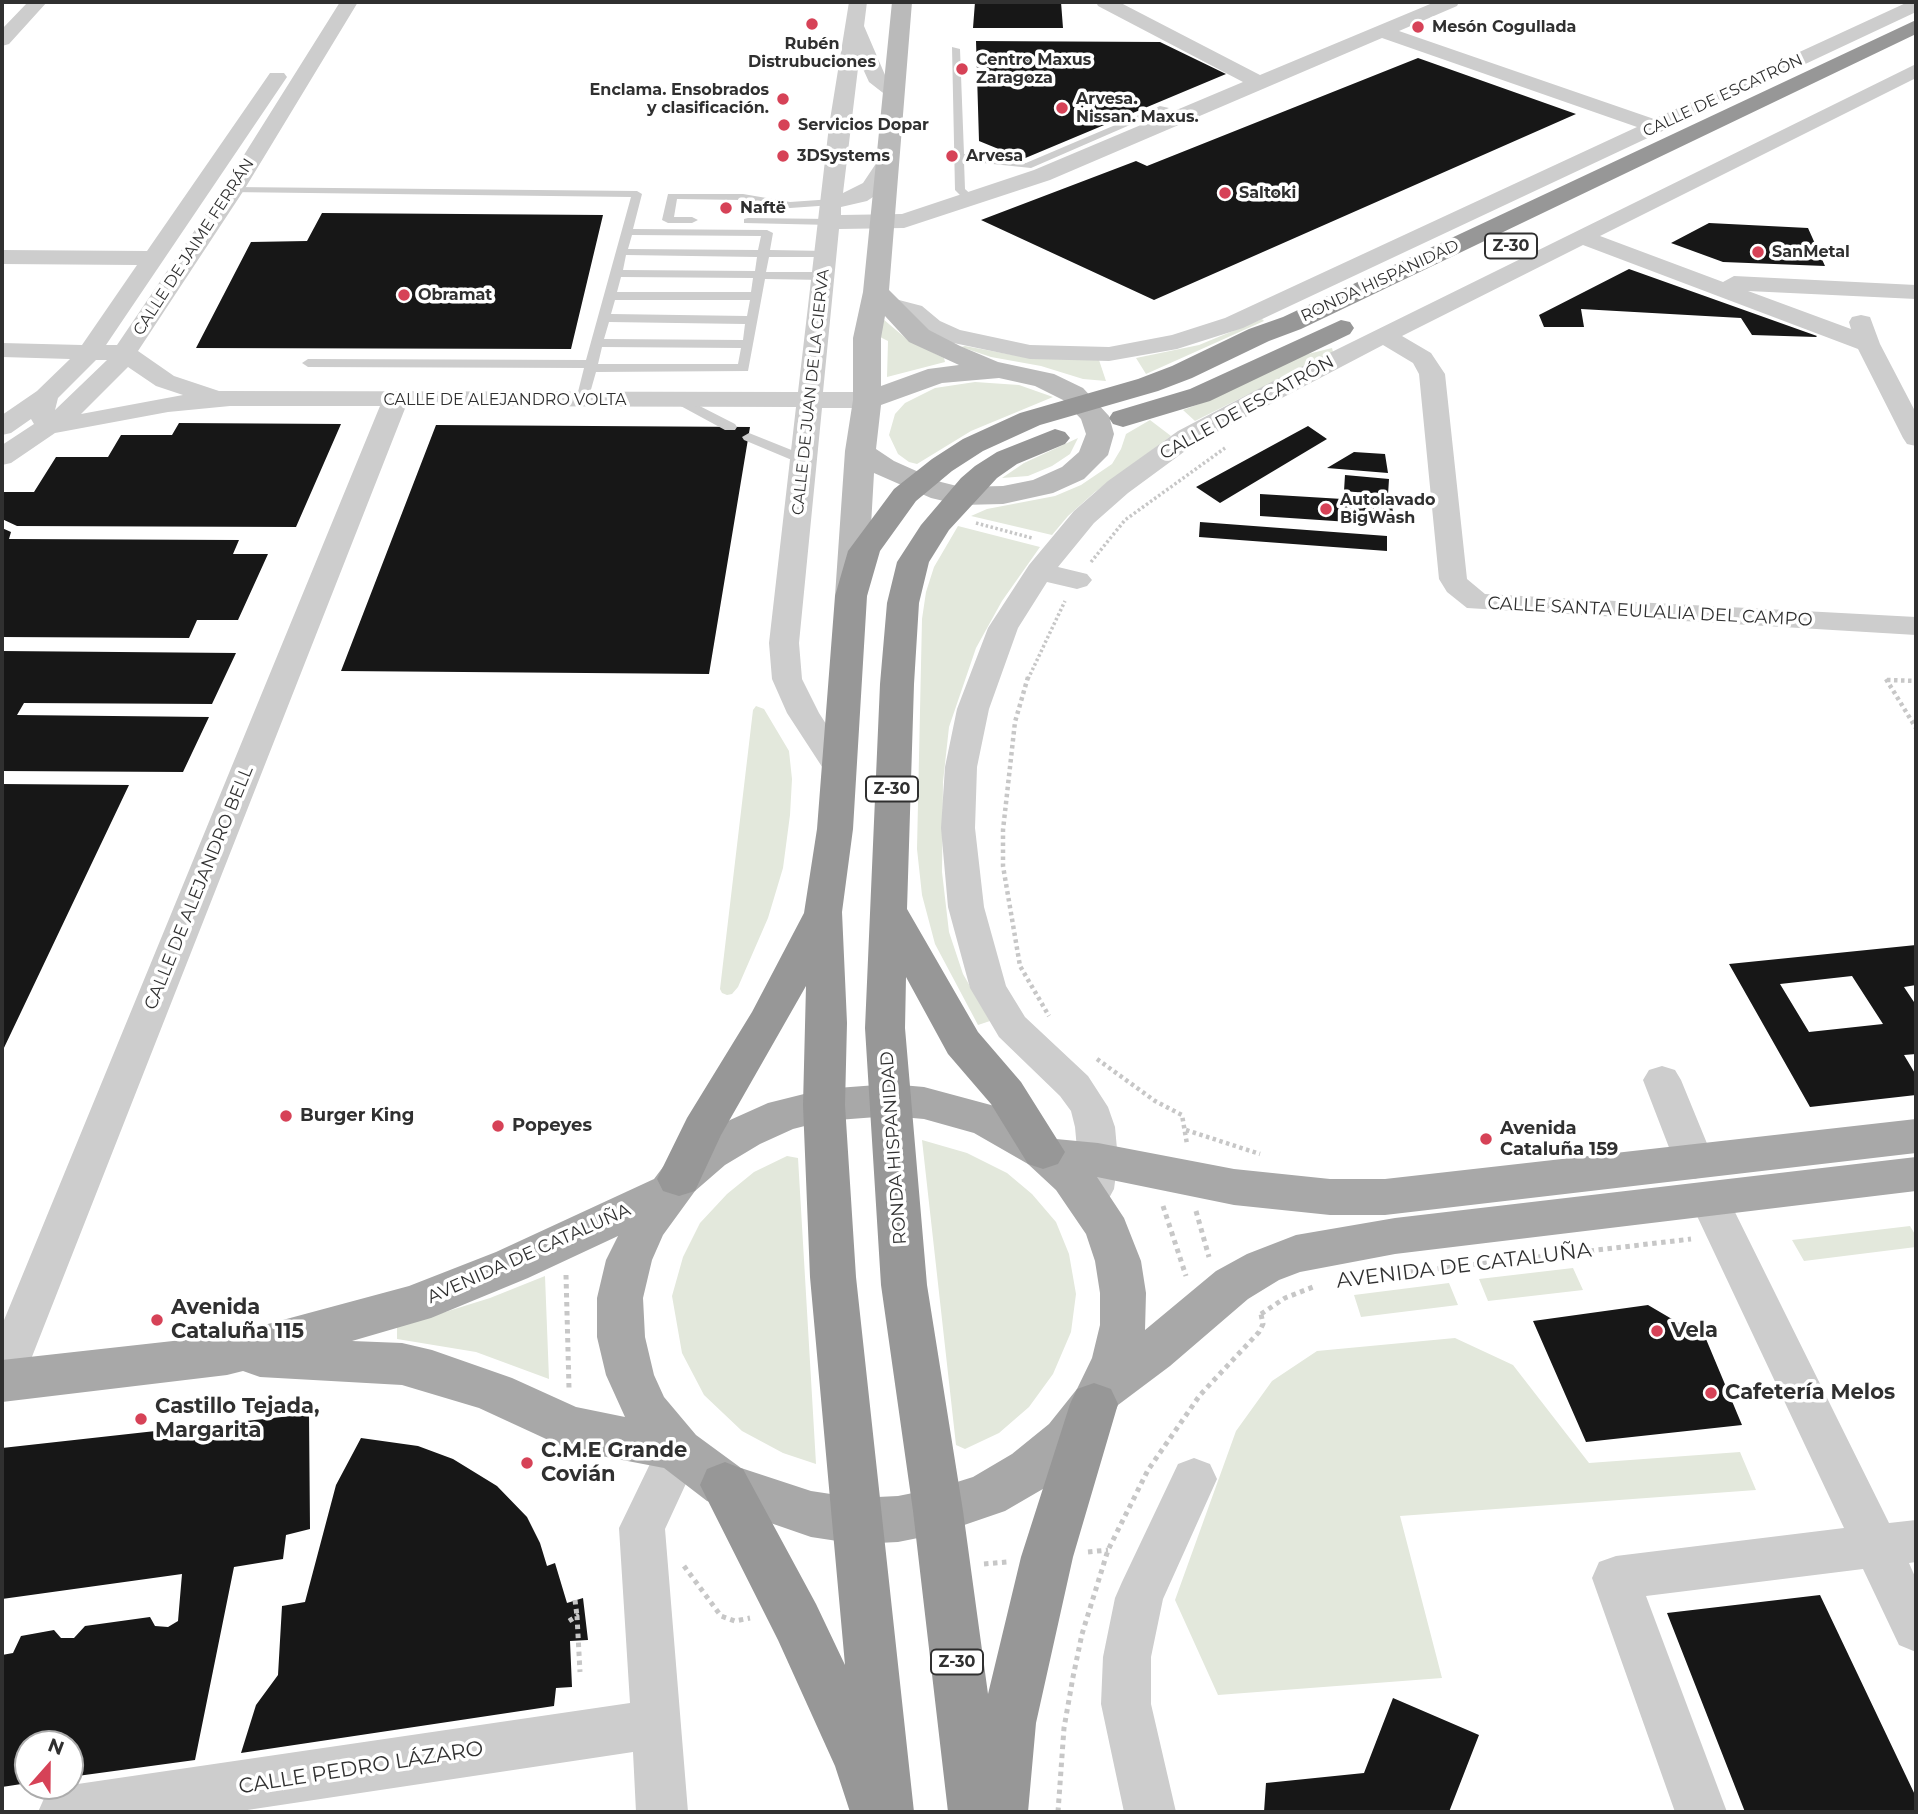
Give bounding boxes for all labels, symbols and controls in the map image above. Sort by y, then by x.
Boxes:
marker: Rubén Distrubuciones [804,16,820,32]
place label: Mesón Cogullada [1432,17,1576,37]
marker: Mesón Cogullada [1410,19,1426,35]
place label: Rubén Distrubuciones [748,34,876,72]
place label: Centro Maxus Zaragoza [976,50,1091,88]
street label: CALLE DE ESCATRÓN [1640,51,1806,141]
marker: Centro Maxus Zaragoza [954,61,970,77]
place label: Enclama. Ensobrados y clasificación. [590,80,769,118]
place label: Arvesa. Nissan. Maxus. [1076,89,1199,127]
marker: Enclama. Ensobrados y clasificación. [775,91,791,107]
marker: Arvesa. Nissan. Maxus. [1054,100,1070,116]
place label: Servicios Dopar [798,115,929,135]
marker: Servicios Dopar [776,117,792,133]
place label: 3DSystems [797,146,890,166]
place label: Arvesa [966,146,1023,166]
marker: 3DSystems [775,148,791,164]
marker: Arvesa [944,148,960,164]
street label: CALLE DE JAIME FERRÁN [130,155,258,339]
place label: Saltoki [1239,183,1296,203]
marker: Saltoki [1217,185,1233,201]
place label: Naftë [740,198,786,218]
marker: Naftë [718,200,734,216]
road number: Z-30 [1485,234,1537,258]
street label: RONDA HISPANIDAD [1298,236,1462,326]
place label: SanMetal [1772,242,1850,262]
marker: SanMetal [1750,244,1766,260]
street label: CALLE DE JUAN DE LA CIERVA [789,268,833,516]
place label: Obramat [418,285,492,305]
marker: Obramat [396,287,412,303]
street label: CALLE DE ESCATRÓN [1156,351,1338,465]
street label: CALLE DE ALEJANDRO VOLTA [383,390,627,410]
place label: Autolavado BigWash [1340,490,1435,528]
marker: Autolavado BigWash [1318,501,1334,517]
street label: CALLE SANTA EULALIA DEL CAMPO [1487,593,1813,631]
street label: CALLE DE ALEJANDRO BELL [140,763,258,1013]
road number: Z-30 [866,776,918,802]
street label: RONDA HISPANIDAD [876,1051,912,1245]
place label: Burger King [300,1105,414,1127]
marker: Burger King [278,1108,294,1124]
place label: Popeyes [512,1115,592,1137]
marker: Popeyes [490,1118,506,1134]
place label: Avenida Cataluña 159 [1500,1118,1618,1160]
marker: Avenida Cataluña 159 [1478,1131,1494,1147]
street label: AVENIDA DE CATALUÑA [424,1199,634,1309]
street label: AVENIDA DE CATALUÑA [1335,1238,1593,1294]
place label: Avenida Cataluña 115 [171,1295,304,1345]
marker: Avenida Cataluña 115 [149,1312,165,1328]
place label: Vela [1671,1318,1718,1344]
marker: Vela [1649,1323,1665,1339]
place label: Cafetería Melos [1725,1380,1895,1406]
marker: Cafetería Melos [1703,1385,1719,1401]
place label: Castillo Tejada, Margarita [155,1394,319,1444]
marker: Castillo Tejada, Margarita [133,1411,149,1427]
place label: C.M.E Grande Covián [541,1438,687,1488]
marker: C.M.E Grande Covián [519,1455,535,1471]
road number: Z-30 [931,1650,983,1674]
north arrow [14,1730,84,1800]
text: N [45,1733,67,1760]
street label: CALLE PEDRO LÁZARO [237,1736,485,1800]

